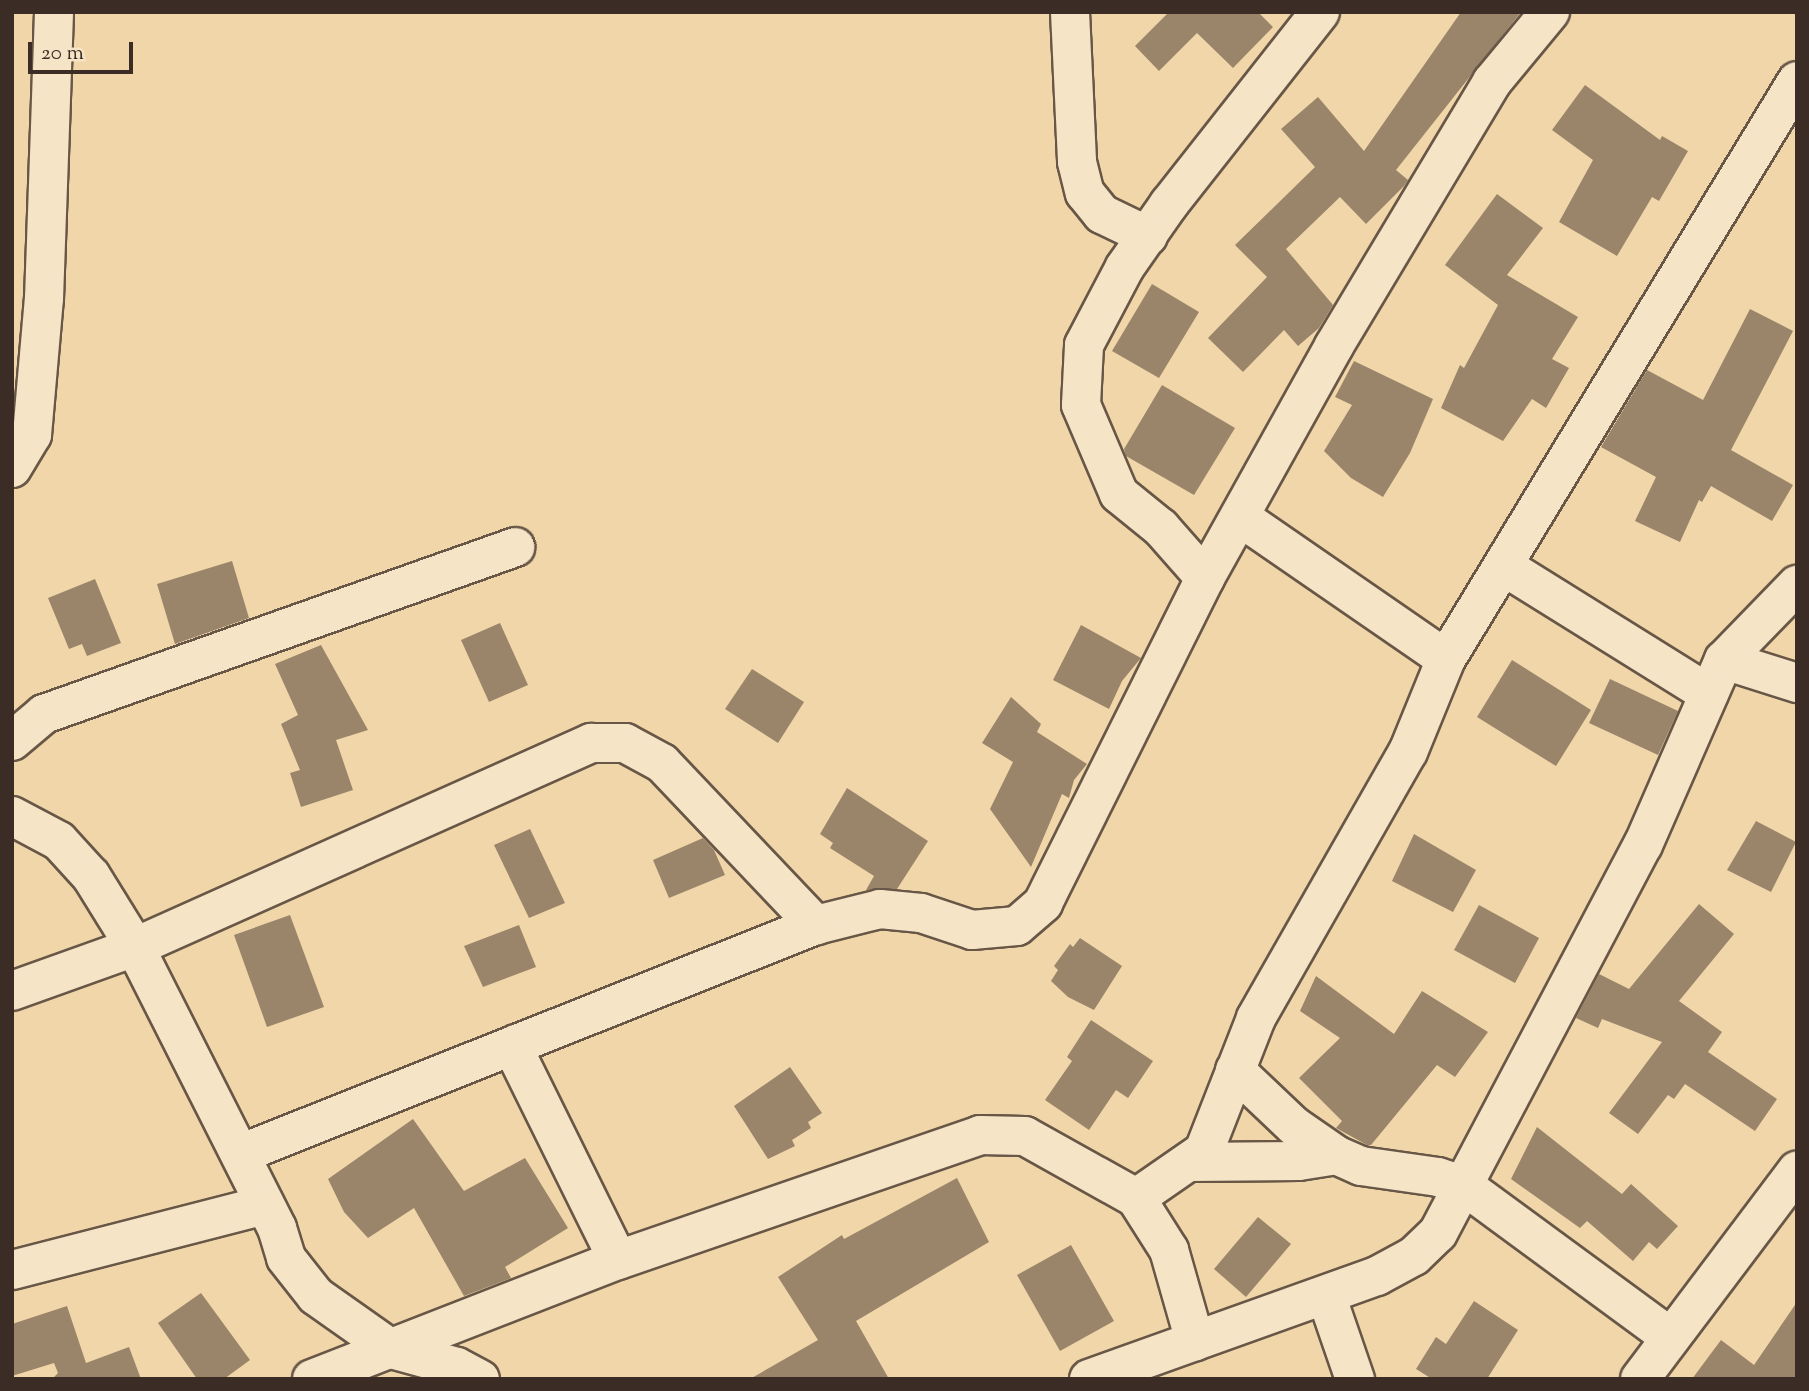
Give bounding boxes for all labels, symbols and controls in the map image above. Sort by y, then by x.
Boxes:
scale bar [32,28,136,72]
text: 20 m [41,39,84,69]

